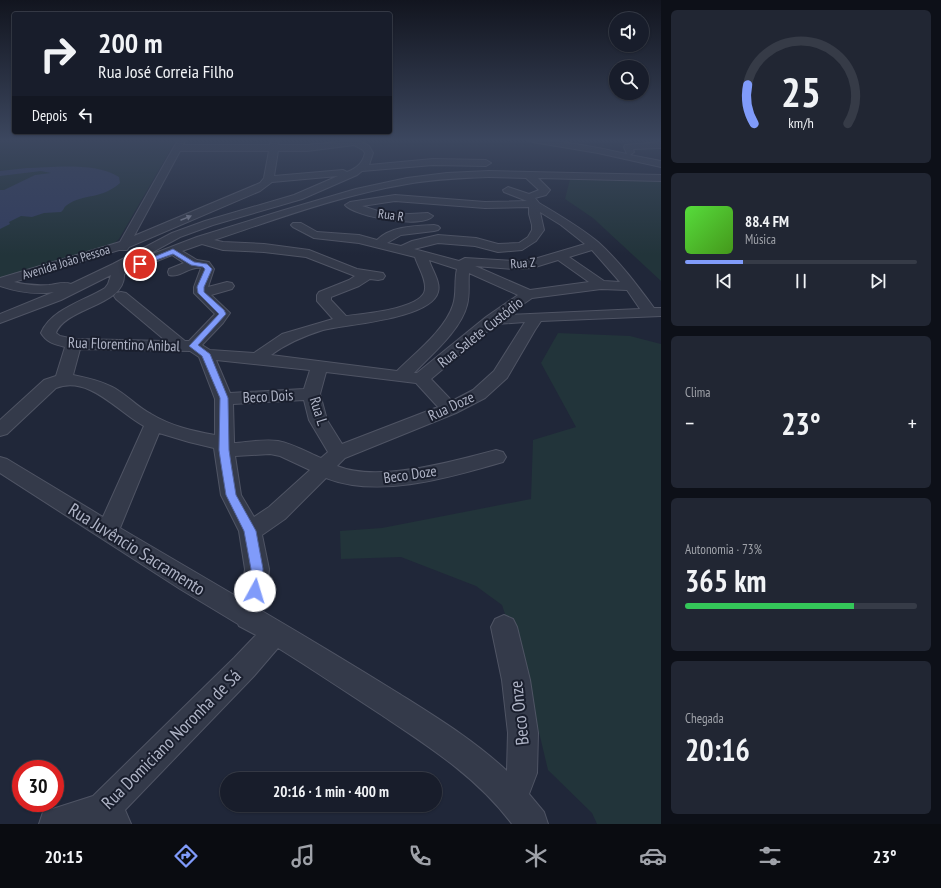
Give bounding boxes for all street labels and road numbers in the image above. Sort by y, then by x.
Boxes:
street label: Rua R [377,205,405,225]
street label: Avenida João Pessoa [20,241,112,283]
street label: Rua Z [510,253,537,273]
street label: Rua Salete Custódio [433,293,527,371]
street label: Rua Florentino Anibal [68,333,181,355]
street label: Beco Dois [242,385,294,407]
street label: Rua Doze [425,387,477,425]
street label: Rua L [306,394,333,428]
street label: Beco Doze [382,461,438,487]
street label: Rua Juvêncio Sacramento [64,498,210,600]
street label: Rua Domiciano Noronha de Sá [96,664,246,814]
street label: Beco Onze [504,679,534,747]

